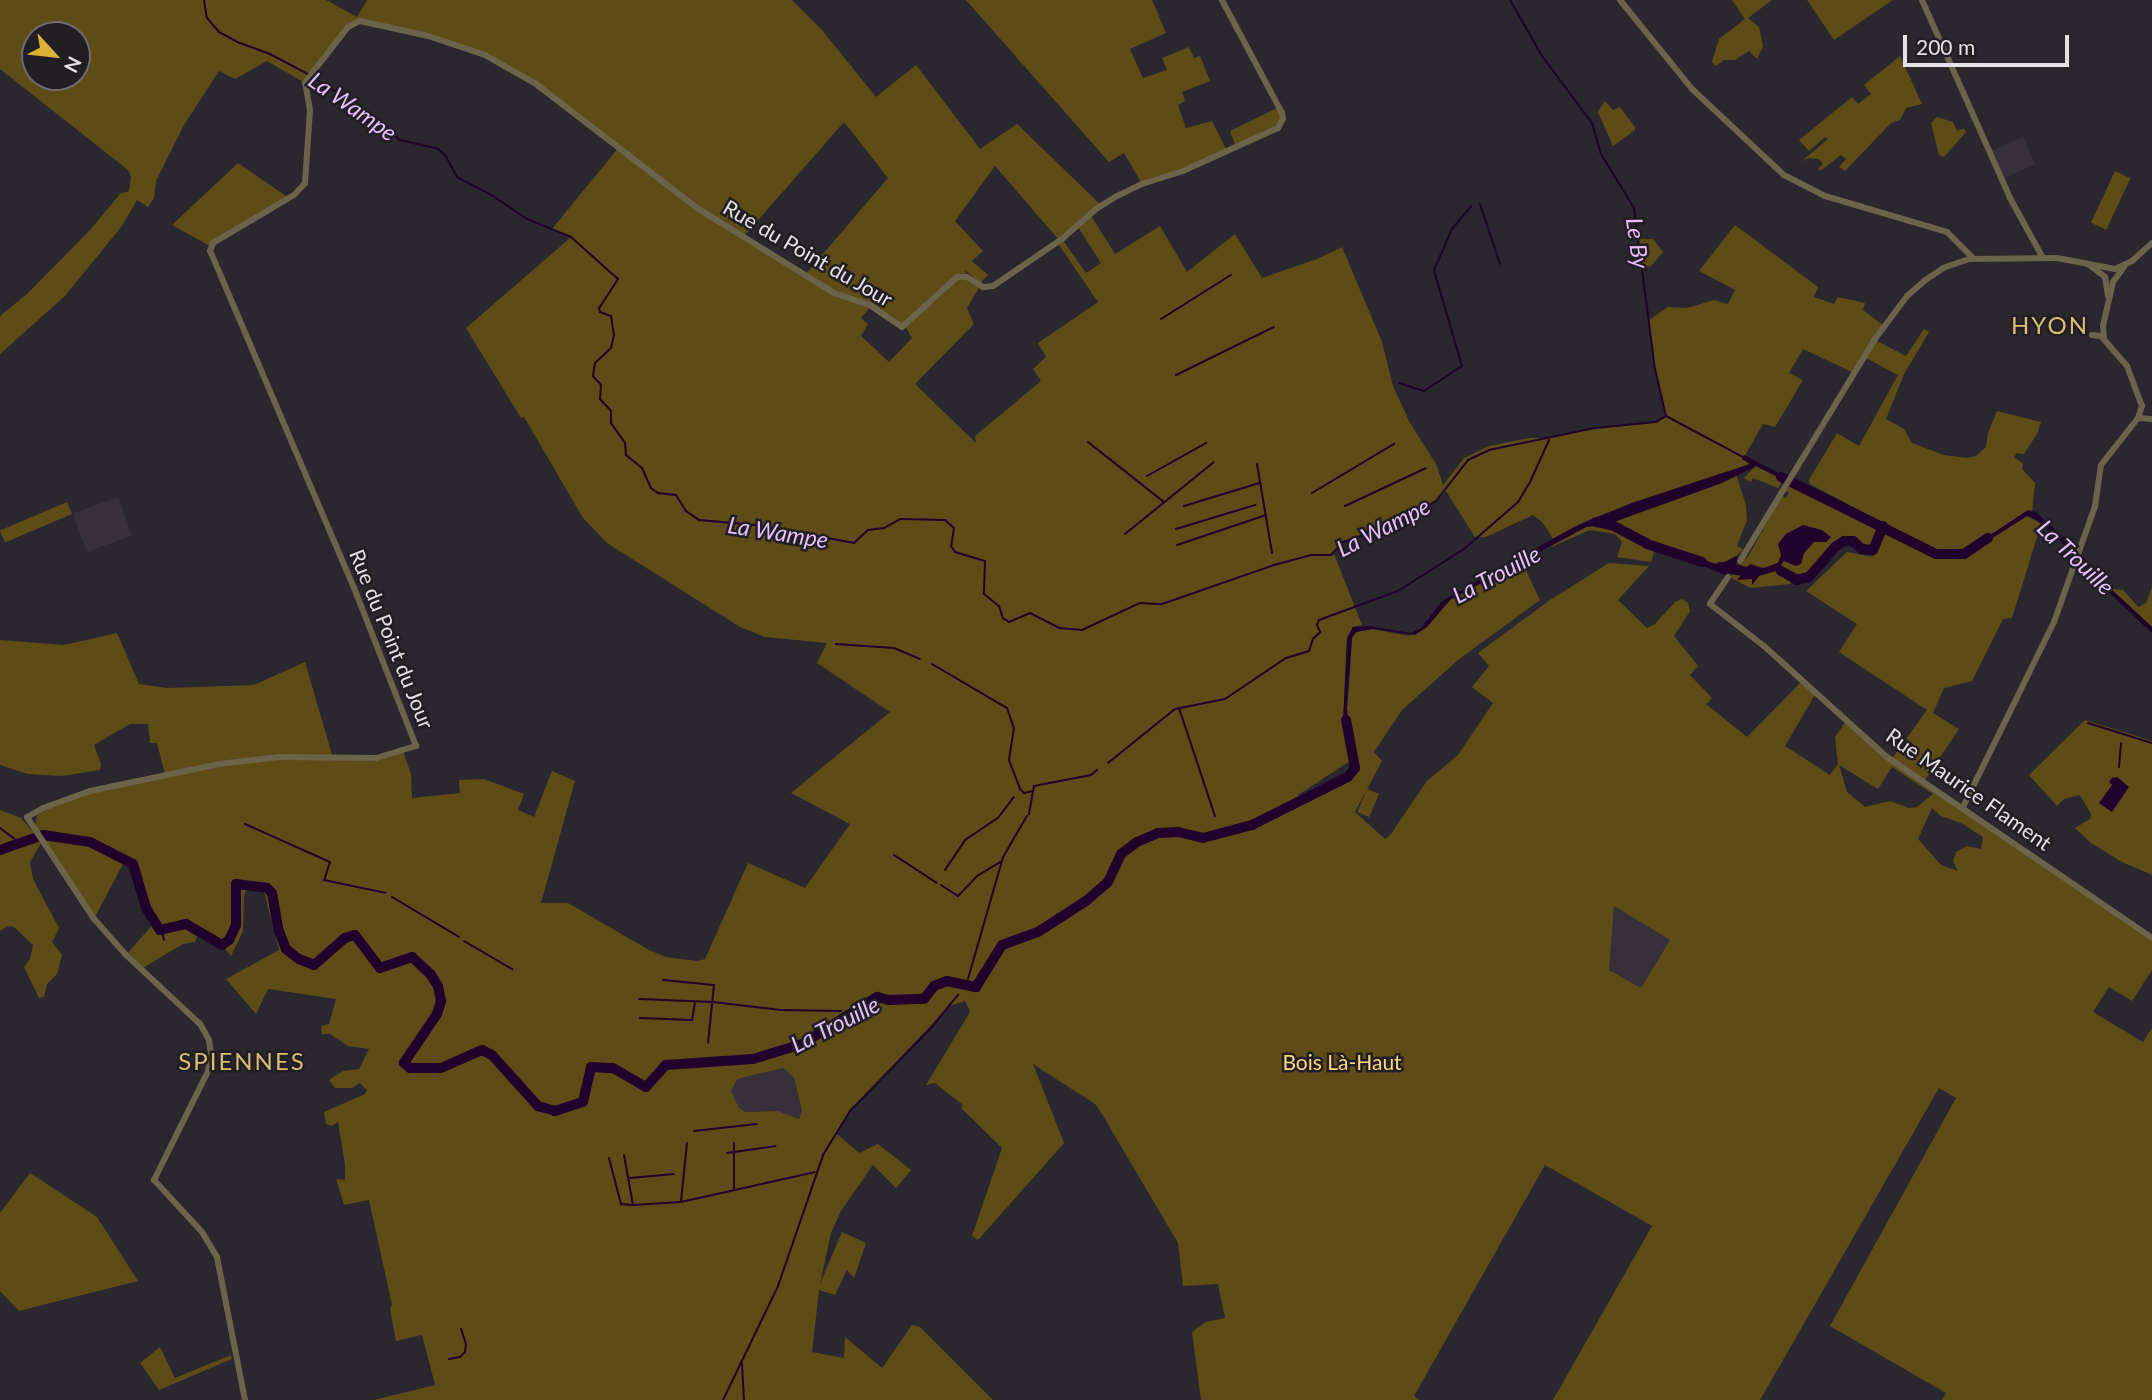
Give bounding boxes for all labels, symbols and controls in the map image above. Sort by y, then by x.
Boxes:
north arrow [21,21,91,91]
scale bar [1907,21,2073,65]
text: 200 m [1916,34,1975,59]
text: N [60,53,87,77]
water label: La Wampe [304,66,402,146]
street label: Rue du Point du Jour [719,194,897,312]
water label: Le By [1621,216,1655,270]
district label: HYON [2012,311,2088,339]
water label: La Wampe [1332,492,1434,562]
water label: La Wampe [726,510,830,554]
water label: La Trouille [2032,514,2120,600]
water label: La Trouille [1447,539,1545,609]
street label: Rue du Point du Jour [344,545,440,733]
street label: Rue Maurice Flament [1882,723,2056,855]
water label: La Trouille [786,990,884,1058]
district label: SPIENNES [179,1047,305,1075]
park label: Bois Là-Haut [1282,1049,1402,1075]

